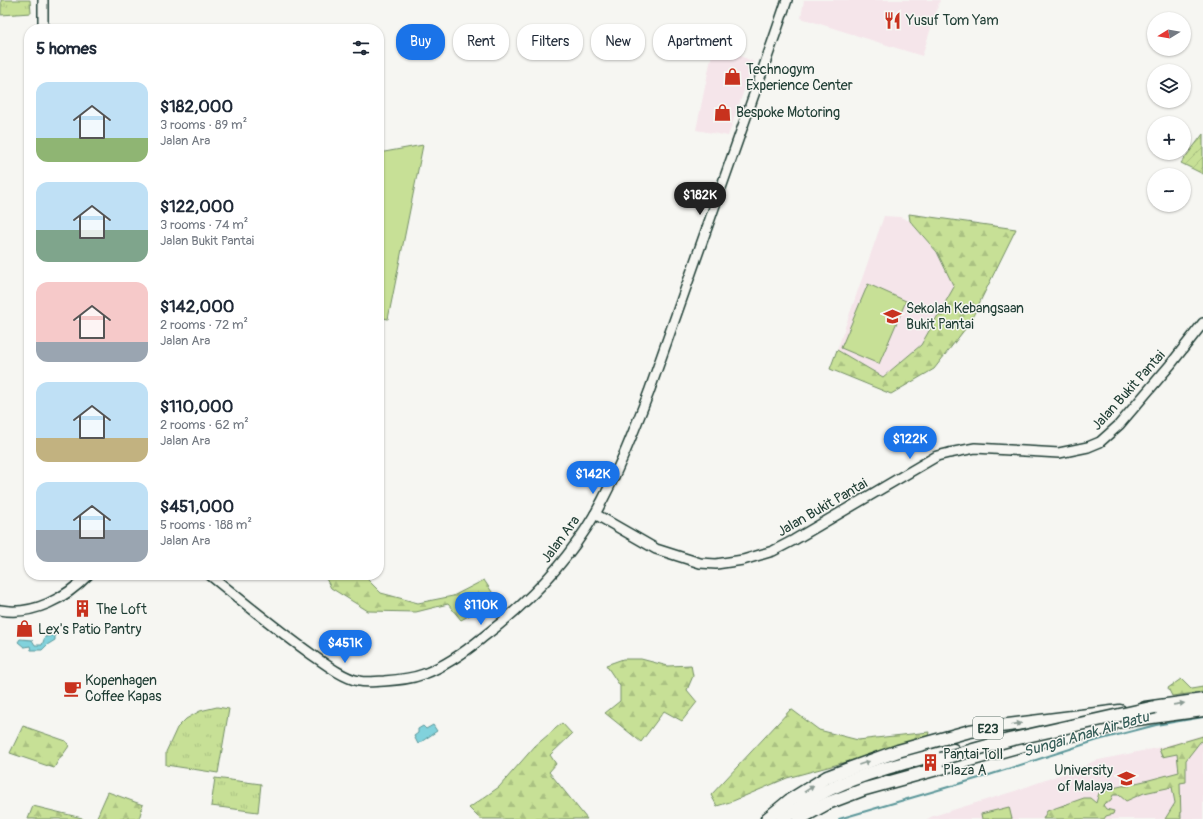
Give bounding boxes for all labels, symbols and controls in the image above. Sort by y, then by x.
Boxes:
restaurant icon: Yusuf Tom Yam [883,10,903,30]
place label: Yusuf Tom Yam [905,12,999,29]
north arrow [1147,12,1191,56]
map controls [1147,12,1191,212]
chip: Buy [396,24,445,60]
chip: Rent [453,24,509,60]
chip: Filters [517,24,583,60]
chip: New [591,24,645,60]
chip: Apartment [653,24,746,60]
icon: filters [350,37,372,59]
text: 5 homes [36,38,97,59]
place label: Technogym Experience Center [746,61,853,94]
button: layers [1147,64,1191,108]
shop icon: Technogym Experience Center [723,67,743,87]
text: $182,000 [160,96,233,117]
icon: home [68,98,116,146]
shop icon: Bespoke Motoring [713,102,733,122]
place label: Bespoke Motoring [736,104,840,121]
button: + [1147,116,1191,160]
text: 3 rooms · 89 m² [160,117,247,133]
text: Jalan Ara [160,133,210,149]
button: − [1147,168,1191,212]
pin: $182K [672,182,728,216]
text: $182K [683,187,717,203]
text: $122,000 [160,196,234,217]
icon: home [68,198,116,246]
text: 3 rooms · 74 m² [160,217,248,233]
text: Jalan Bukit Pantai [160,233,254,249]
text: $142,000 [160,296,234,317]
icon: home [68,298,116,346]
place label: Sekolah Kebangsaan Bukit Pantai [906,300,1024,333]
school or university icon: Sekolah Kebangsaan Bukit Pantai [883,306,903,326]
text: 2 rooms · 72 m² [160,317,248,333]
text: Jalan Ara [160,333,210,349]
street label: Jalan Bukit Pantai [1088,347,1169,434]
text: $110,000 [160,396,233,417]
icon: home [68,398,116,446]
text: 2 rooms · 62 m² [160,417,249,433]
pin: $122K [882,426,938,460]
text: $122K [893,431,927,447]
text: Jalan Ara [160,433,210,449]
pin: $142K [565,461,621,495]
text: $142K [576,466,610,482]
street label: Jalan Bukit Pantai [774,475,871,540]
text: $451,000 [160,496,234,517]
icon: home [68,498,116,546]
street label: Jalan Ara [538,512,583,566]
text: 5 rooms · 188 m² [160,517,252,533]
text: Jalan Ara [160,533,210,549]
pin: $110K [453,592,509,626]
text: $110K [464,597,498,613]
building icon: The Loft [73,599,93,619]
place label: The Loft [96,601,147,618]
shop icon: Lex's Patio Pantry [15,619,35,639]
place label: Lex's Patio Pantry [38,621,141,638]
pin: $451K [317,630,373,664]
text: $451K [328,635,362,651]
place label: Kopenhagen Coffee Kapas [85,672,162,705]
cafe icon: Kopenhagen Coffee Kapas [62,678,82,698]
one-way arrow [1173,701,1185,707]
water label: Sungai Anak Air Batu [1021,707,1152,761]
road number: E23 [973,717,1003,739]
one-way arrow [1010,720,1022,727]
place label: Pantai Toll Plaza A [943,746,1003,779]
building icon: Pantai Toll Plaza A [920,752,940,772]
one-way arrow [858,760,870,766]
place label: University of Malaya [1054,762,1113,795]
school or university icon: University of Malaya [1116,768,1136,788]
one-way arrow [803,785,815,792]

